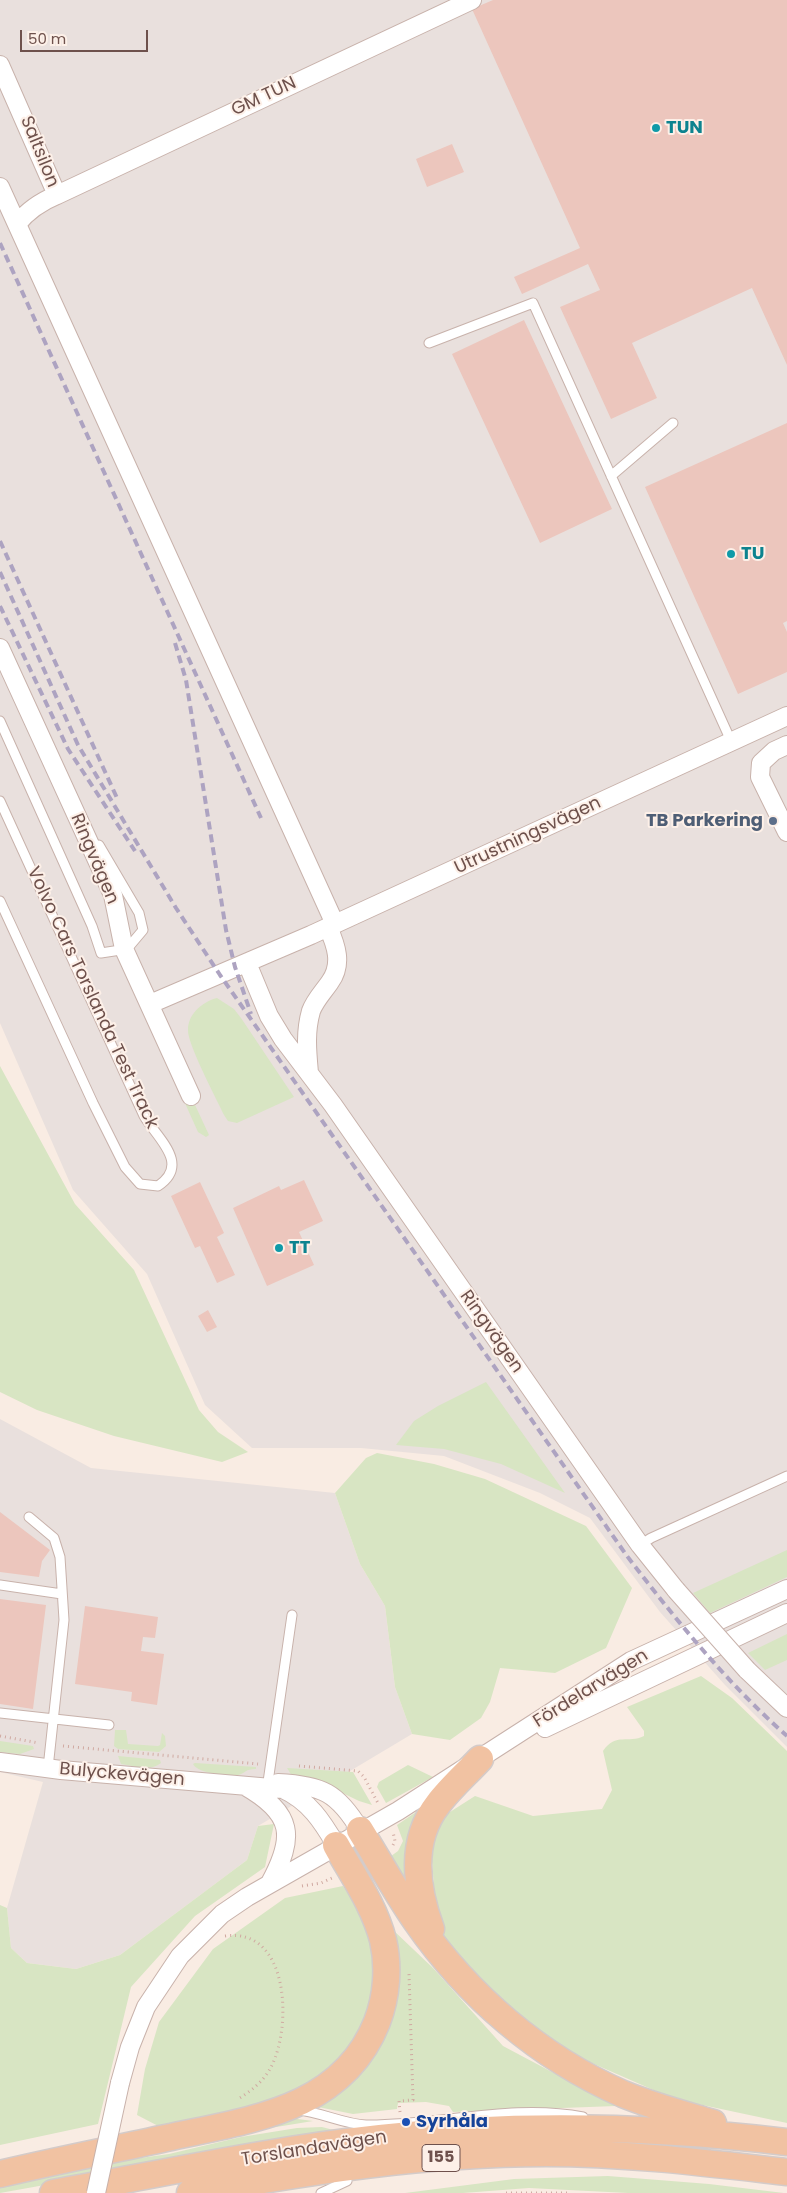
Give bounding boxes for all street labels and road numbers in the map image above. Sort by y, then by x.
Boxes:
street label: GM TUN [228,73,300,121]
street label: Saltsilon [15,113,63,191]
street label: Utrustningsvägen [451,793,605,879]
street label: Ringvägen [65,811,123,907]
street label: Volvo Cars Torslanda Test Track [22,864,162,1132]
street label: Ringvägen [455,1286,527,1378]
street label: Fördelarvägen [530,1645,652,1733]
street label: Bulyckevägen [59,1759,185,1791]
street label: Torslandavägen [240,2127,388,2171]
road number: 155 [422,2144,460,2172]

